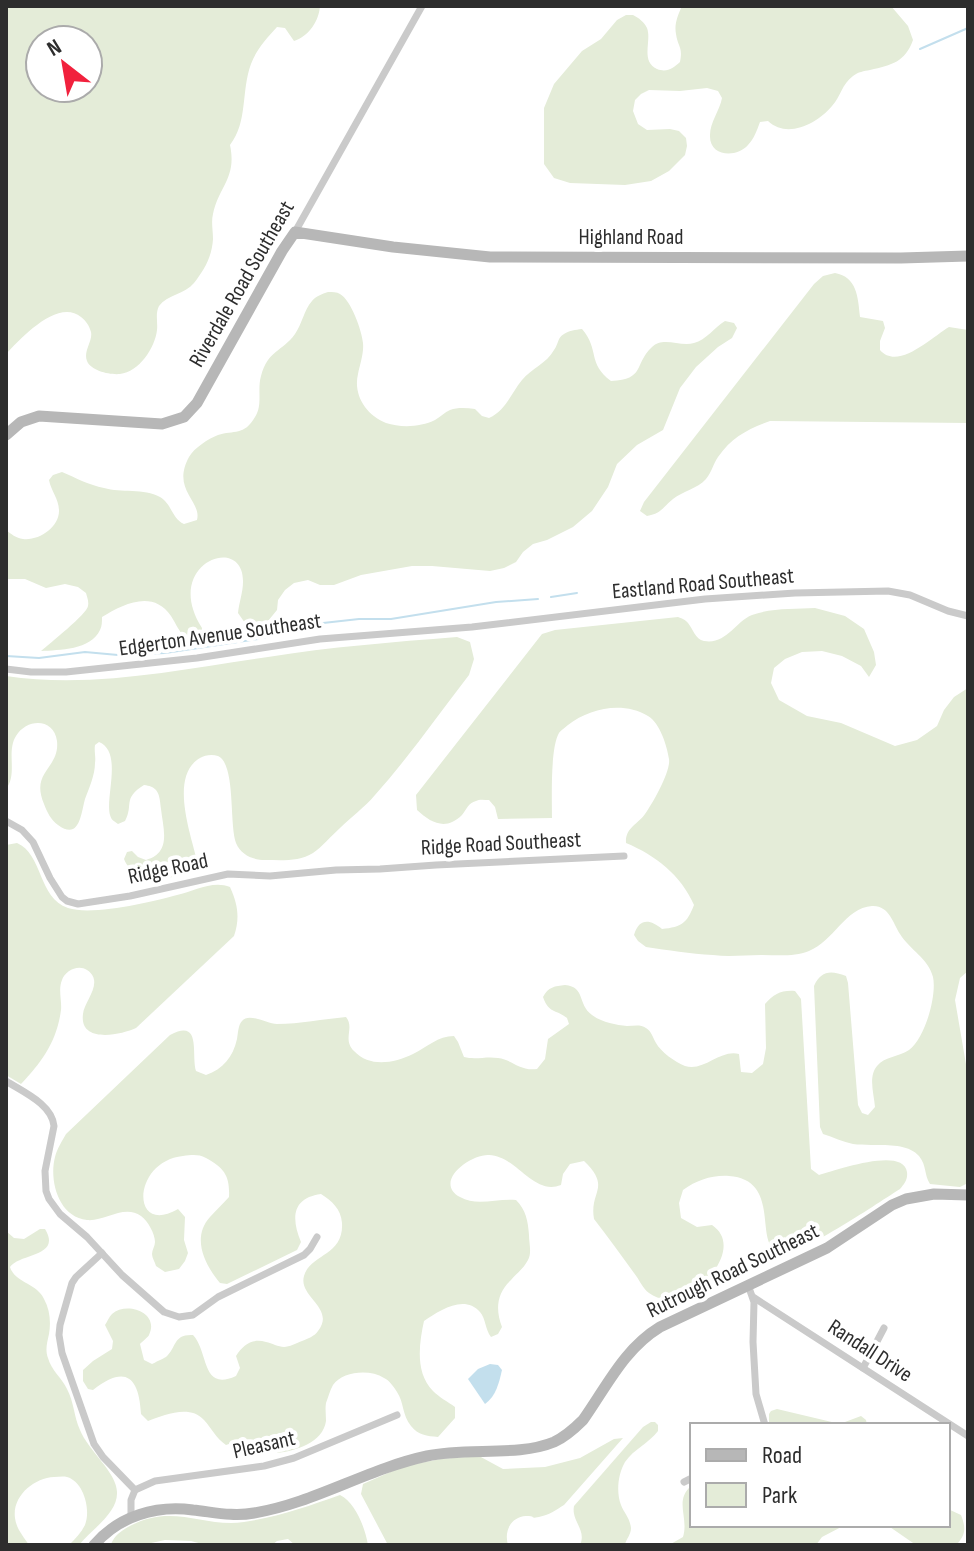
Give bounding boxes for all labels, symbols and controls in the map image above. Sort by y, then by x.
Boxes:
north arrow [24,24,104,104]
text: N [42,34,66,63]
street label: Riverdale Road Southeast [183,196,301,372]
street label: Highland Road [579,224,683,251]
street label: Eastland Road Southeast [611,563,795,605]
street label: Edgerton Avenue Southeast [117,607,323,663]
street label: Ridge Road Southeast [420,826,582,862]
street label: Ridge Road [126,847,210,891]
street label: Rutrough Road Southeast [643,1218,824,1324]
street label: Randall Drive [823,1314,917,1388]
legend [690,1423,950,1527]
street label: Pleasant [230,1425,298,1465]
text: Road [762,1441,802,1470]
text: Park [762,1481,797,1510]

